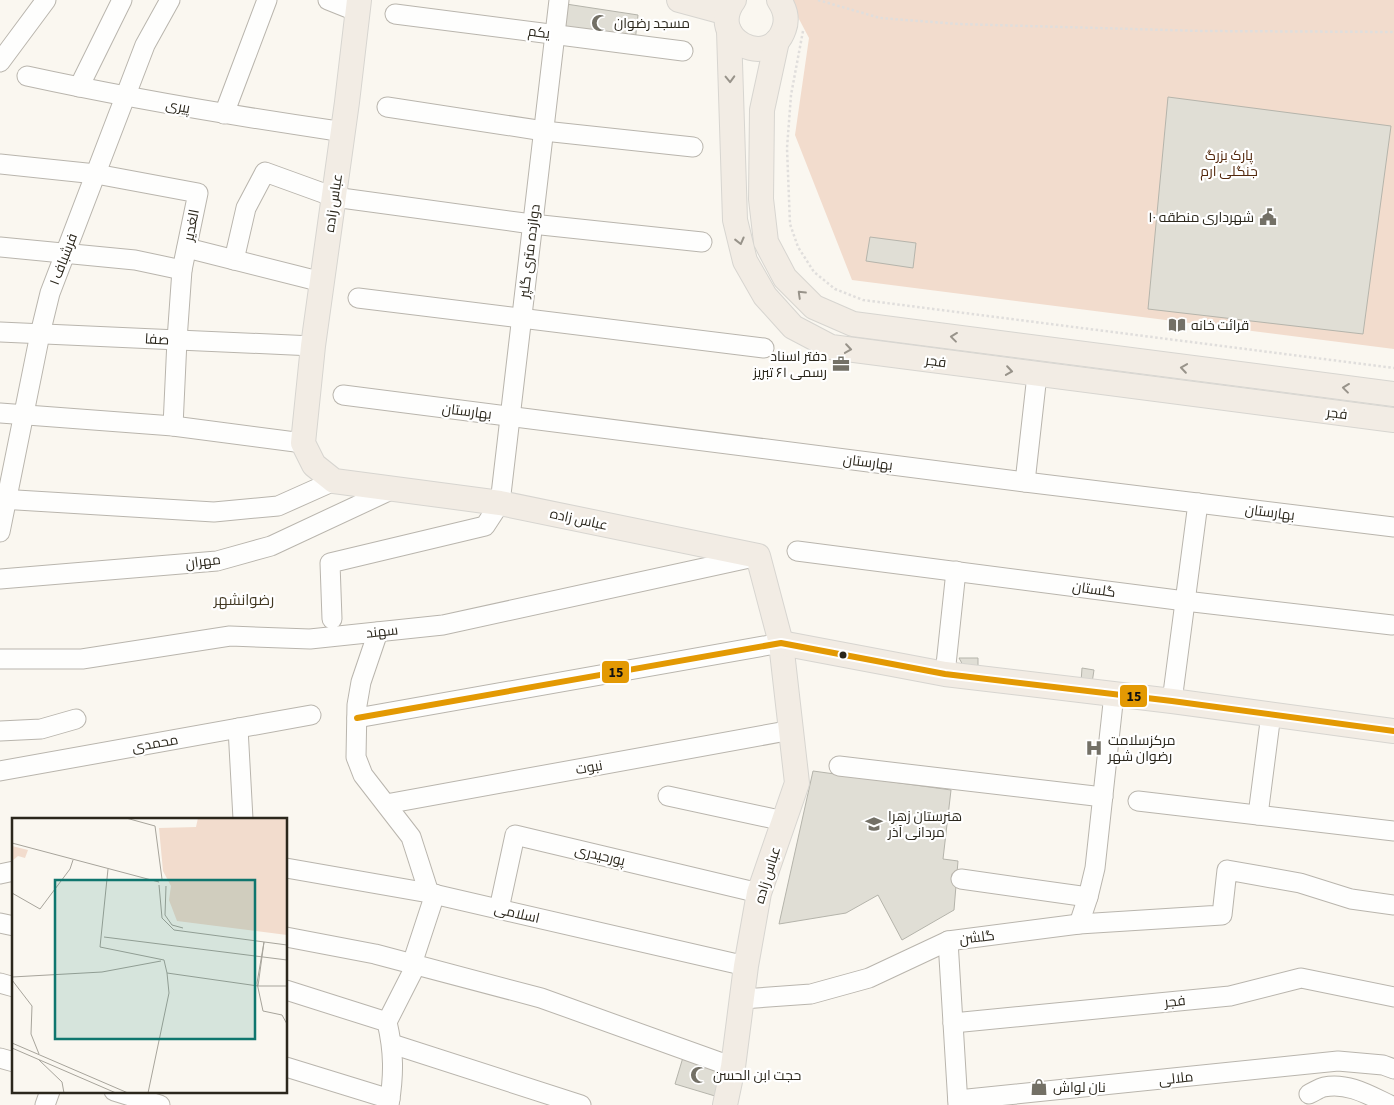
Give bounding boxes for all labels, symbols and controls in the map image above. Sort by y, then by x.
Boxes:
mosque icon: مسجد رضوان [590,13,610,33]
place label: مسجد رضوان [614,14,690,34]
street label: یکم [527,22,551,44]
one-way arrow [725,76,735,84]
street label: پیری [164,95,192,119]
park label: پارک بزرگ جنگلی ارم [1200,146,1258,182]
street label: عباس زاده [320,173,348,234]
street label: دوازده متری گلپر [514,203,546,300]
public building icon: شهرداری منطقه ۱۰ [1258,207,1278,227]
street label: الغدیر [179,208,205,244]
place label: شهرداری منطقه ۱۰ [1148,208,1254,228]
street label: فرشباف ۱ [45,231,83,288]
one-way arrow [734,237,745,246]
one-way arrow [798,291,807,300]
library icon: قرائت خانه [1167,315,1187,335]
place label: قرائت خانه [1191,316,1249,336]
street label: صفا [144,329,170,351]
one-way arrow [950,332,958,343]
one-way arrow [844,344,852,354]
place label: دفتر اسناد رسمی ۶۱ تبریز [752,347,827,383]
street label: فجر [923,350,948,373]
office icon: دفتر اسناد رسمی ۶۱ تبریز [831,354,851,374]
one-way arrow [1180,363,1189,373]
one-way arrow [1006,365,1014,376]
one-way arrow [1341,383,1349,394]
street label: بهارستان [441,399,493,425]
street label: فجر [1324,403,1349,425]
street label: بهارستان [842,450,894,476]
street label: بهارستان [1244,500,1296,526]
street label: عباس زاده [548,504,610,536]
street label: مهران [184,550,222,574]
street label: گلستان [1071,577,1117,603]
district label: رضوانشهر [213,590,274,611]
street label: سهند [365,620,399,644]
unlabelled marker [838,650,848,660]
line badge: 15 [601,660,630,684]
text: 15 [609,663,623,683]
line badge: 15 [1119,684,1148,708]
text: 15 [1127,687,1141,707]
street label: محمدی [130,730,180,758]
place label: مرکزسلامت رضوان شهر [1107,731,1176,767]
hospital icon: مرکزسلامت رضوان شهر [1084,738,1104,758]
street label: نبوت [574,756,604,780]
place label: هنرستان زهرا مردانی آذر [887,807,962,843]
school or university icon: هنرستان زهرا مردانی آذر [864,814,884,834]
inset map [12,818,288,1092]
street label: پورحیدری [573,840,627,872]
street label: عباس زاده [750,844,786,906]
street label: اسلامی [492,899,541,929]
street label: گلشن [958,926,996,950]
street label: فجر [1163,991,1187,1013]
mosque icon: حجت ابن الحسن [689,1065,709,1085]
place label: حجت ابن الحسن [713,1066,801,1086]
street label: ملالی [1158,1067,1194,1091]
shop icon: نان لواش [1029,1077,1049,1097]
place label: نان لواش [1053,1078,1106,1098]

